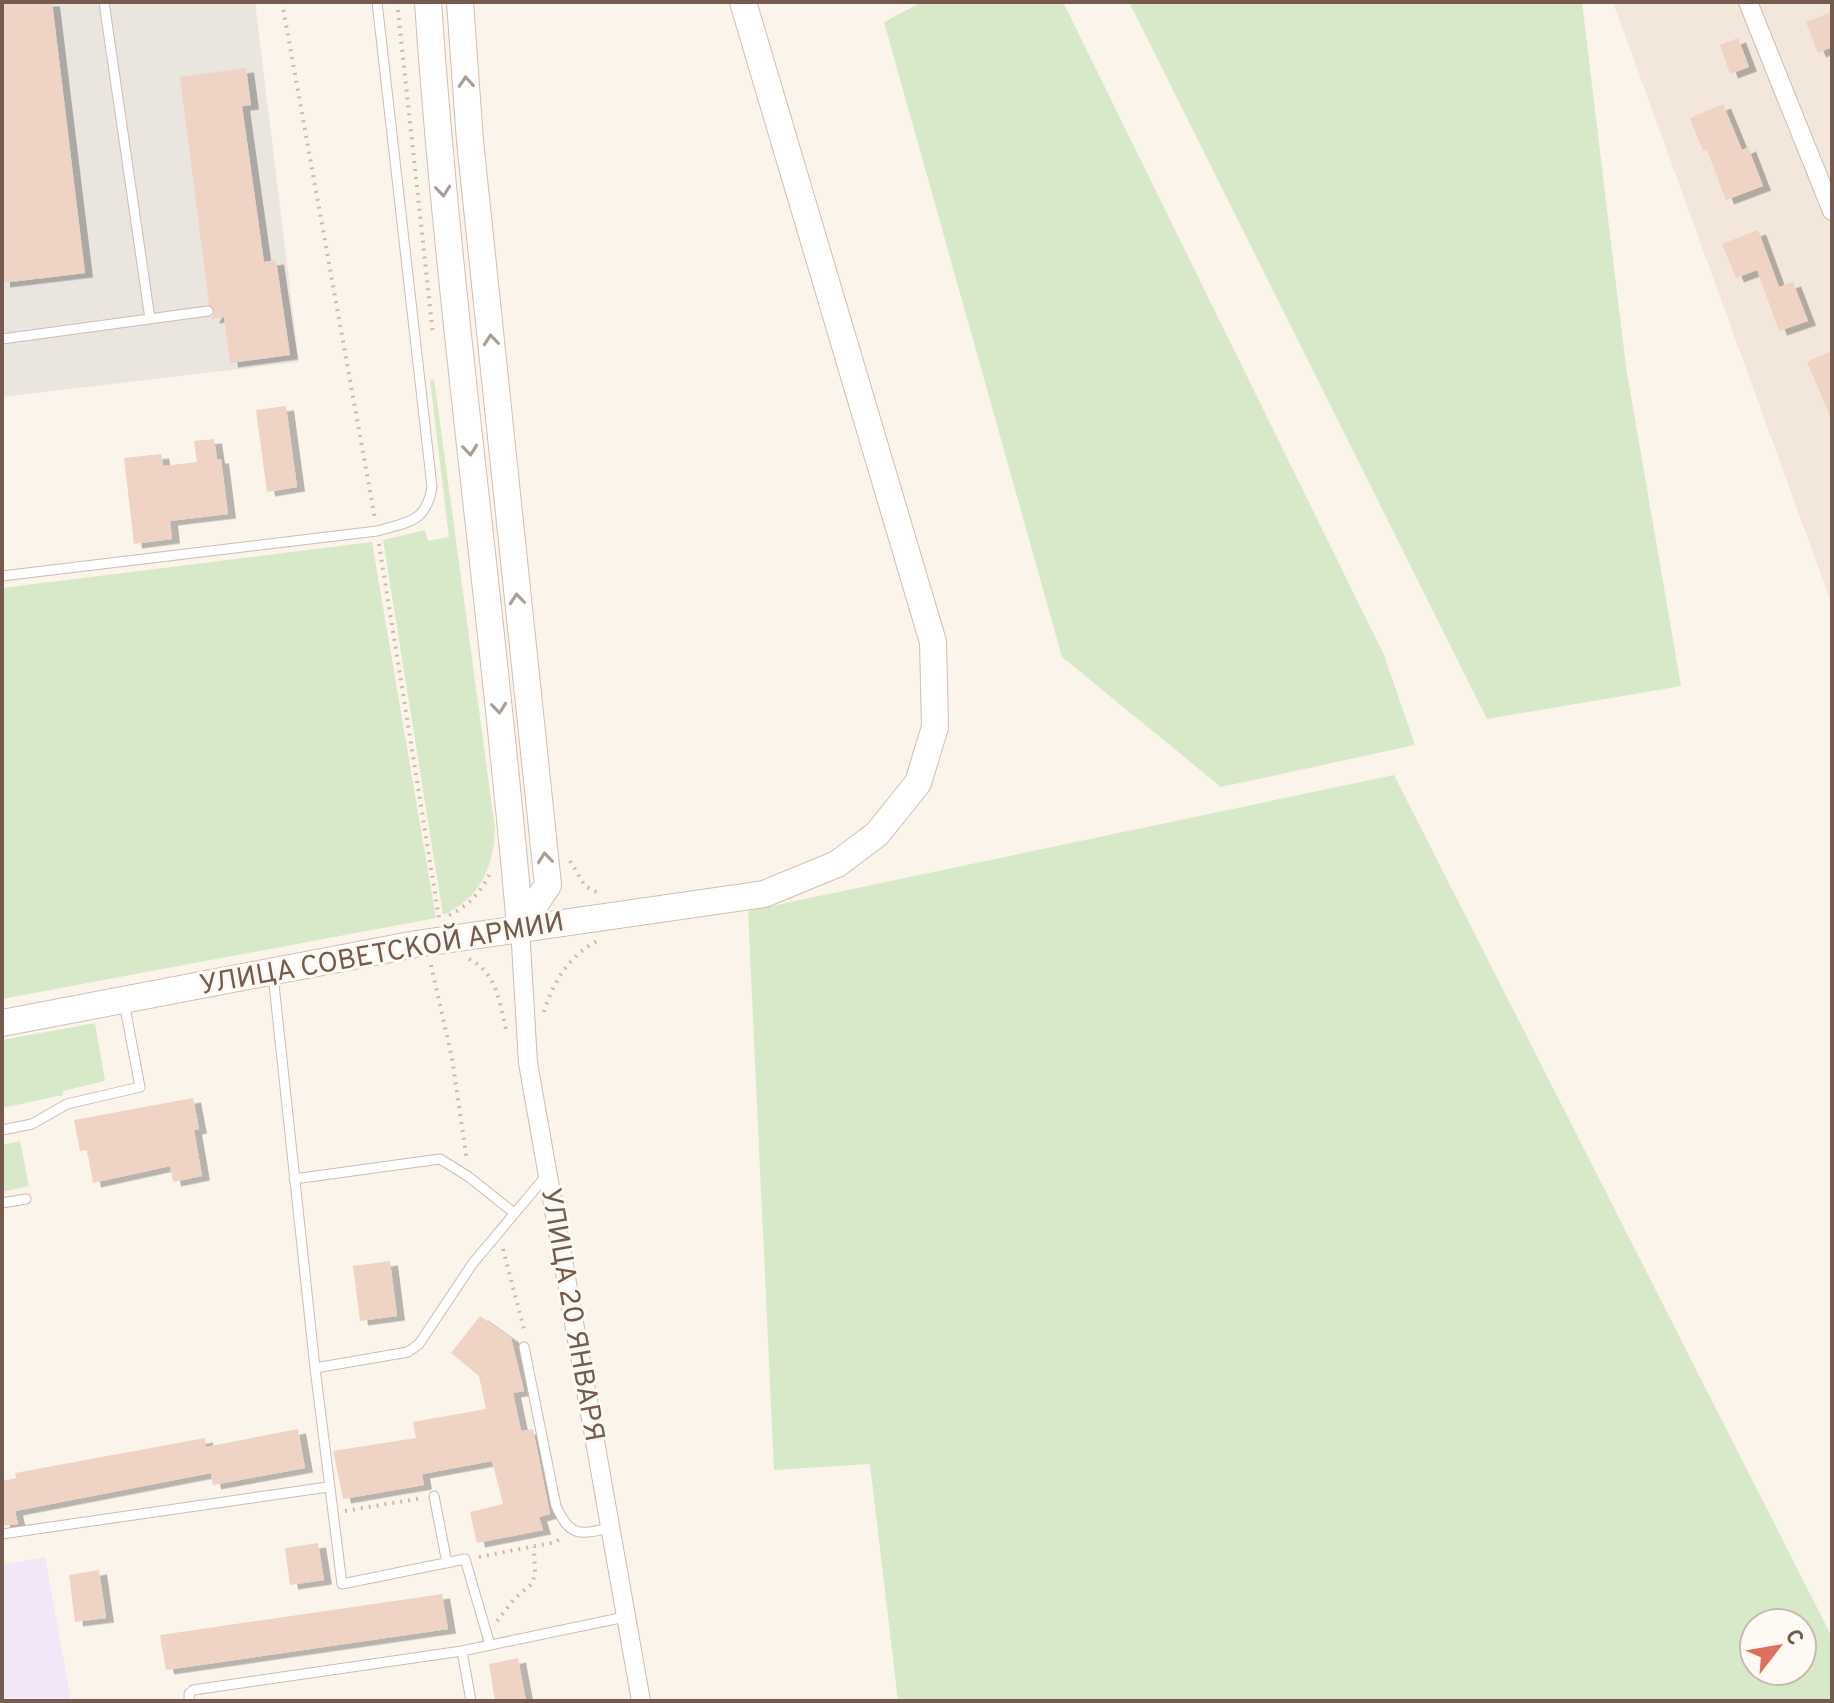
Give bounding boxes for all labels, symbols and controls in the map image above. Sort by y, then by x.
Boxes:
one-way arrow [458,75,475,88]
one-way arrow [434,185,451,198]
one-way arrow [482,333,499,346]
one-way arrow [462,444,479,457]
one-way arrow [509,592,526,605]
one-way arrow [491,702,508,715]
one-way arrow [536,851,553,864]
street label: УЛИЦА СОВЕТСКОЙ АРМИИ [197,903,567,1005]
street label: УЛИЦА 20 ЯНВАРЯ [531,1185,611,1445]
north arrow [1738,1607,1818,1687]
text: С [1778,1625,1808,1651]

